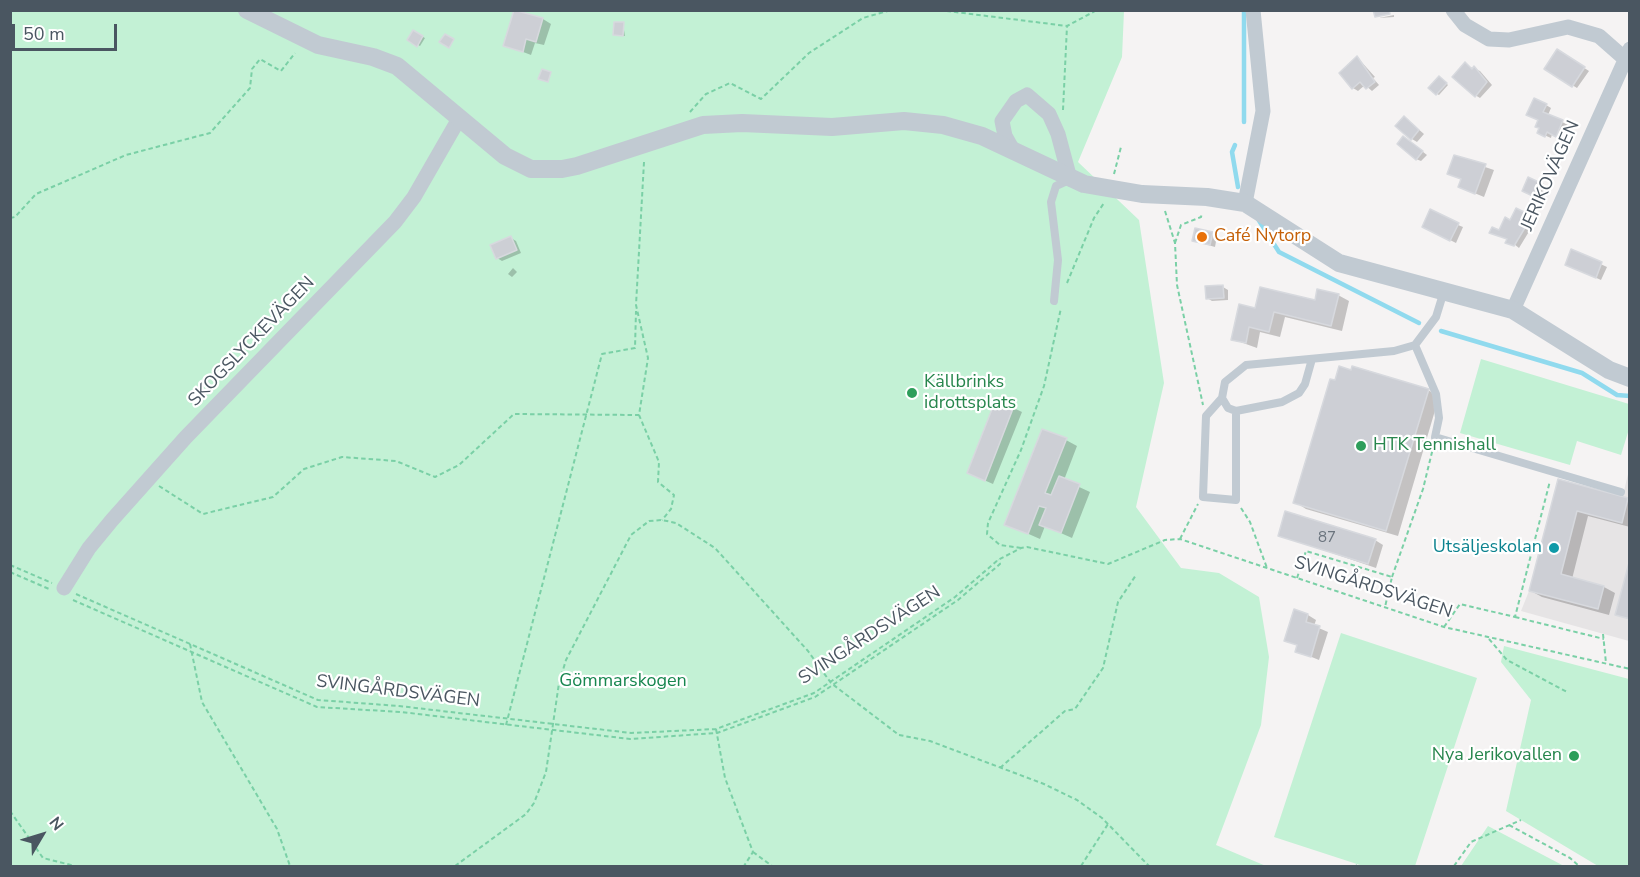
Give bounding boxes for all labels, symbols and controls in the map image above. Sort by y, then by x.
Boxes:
scale bar [15,12,120,50]
text: 50 m [23,22,65,46]
street label: JERIKOVÄGEN [1517,118,1585,234]
place label: Café Nytorp [1214,226,1311,248]
marker: Café Nytorp [1195,230,1209,244]
street label: SKOGSLYCKEVÄGEN [184,273,320,411]
place label: Källbrinks idrottsplats [924,372,1016,415]
marker: Källbrinks idrottsplats [905,386,919,400]
place label: HTK Tennishall [1373,435,1496,457]
marker: HTK Tennishall [1354,439,1368,453]
house number: 87 [1318,529,1336,547]
place label: Utsäljeskolan [1433,537,1542,559]
marker: Utsäljeskolan [1547,541,1561,555]
street label: SVINGÅRDSVÄGEN [1291,552,1455,624]
street label: SVINGÅRDSVÄGEN [795,582,945,690]
street label: SVINGÅRDSVÄGEN [315,671,481,713]
park label: Gömmarskogen [559,671,687,693]
place label: Nya Jerikovallen [1432,745,1562,767]
marker: Nya Jerikovallen [1567,749,1581,763]
north arrow [12,805,72,865]
text: N [44,812,69,835]

